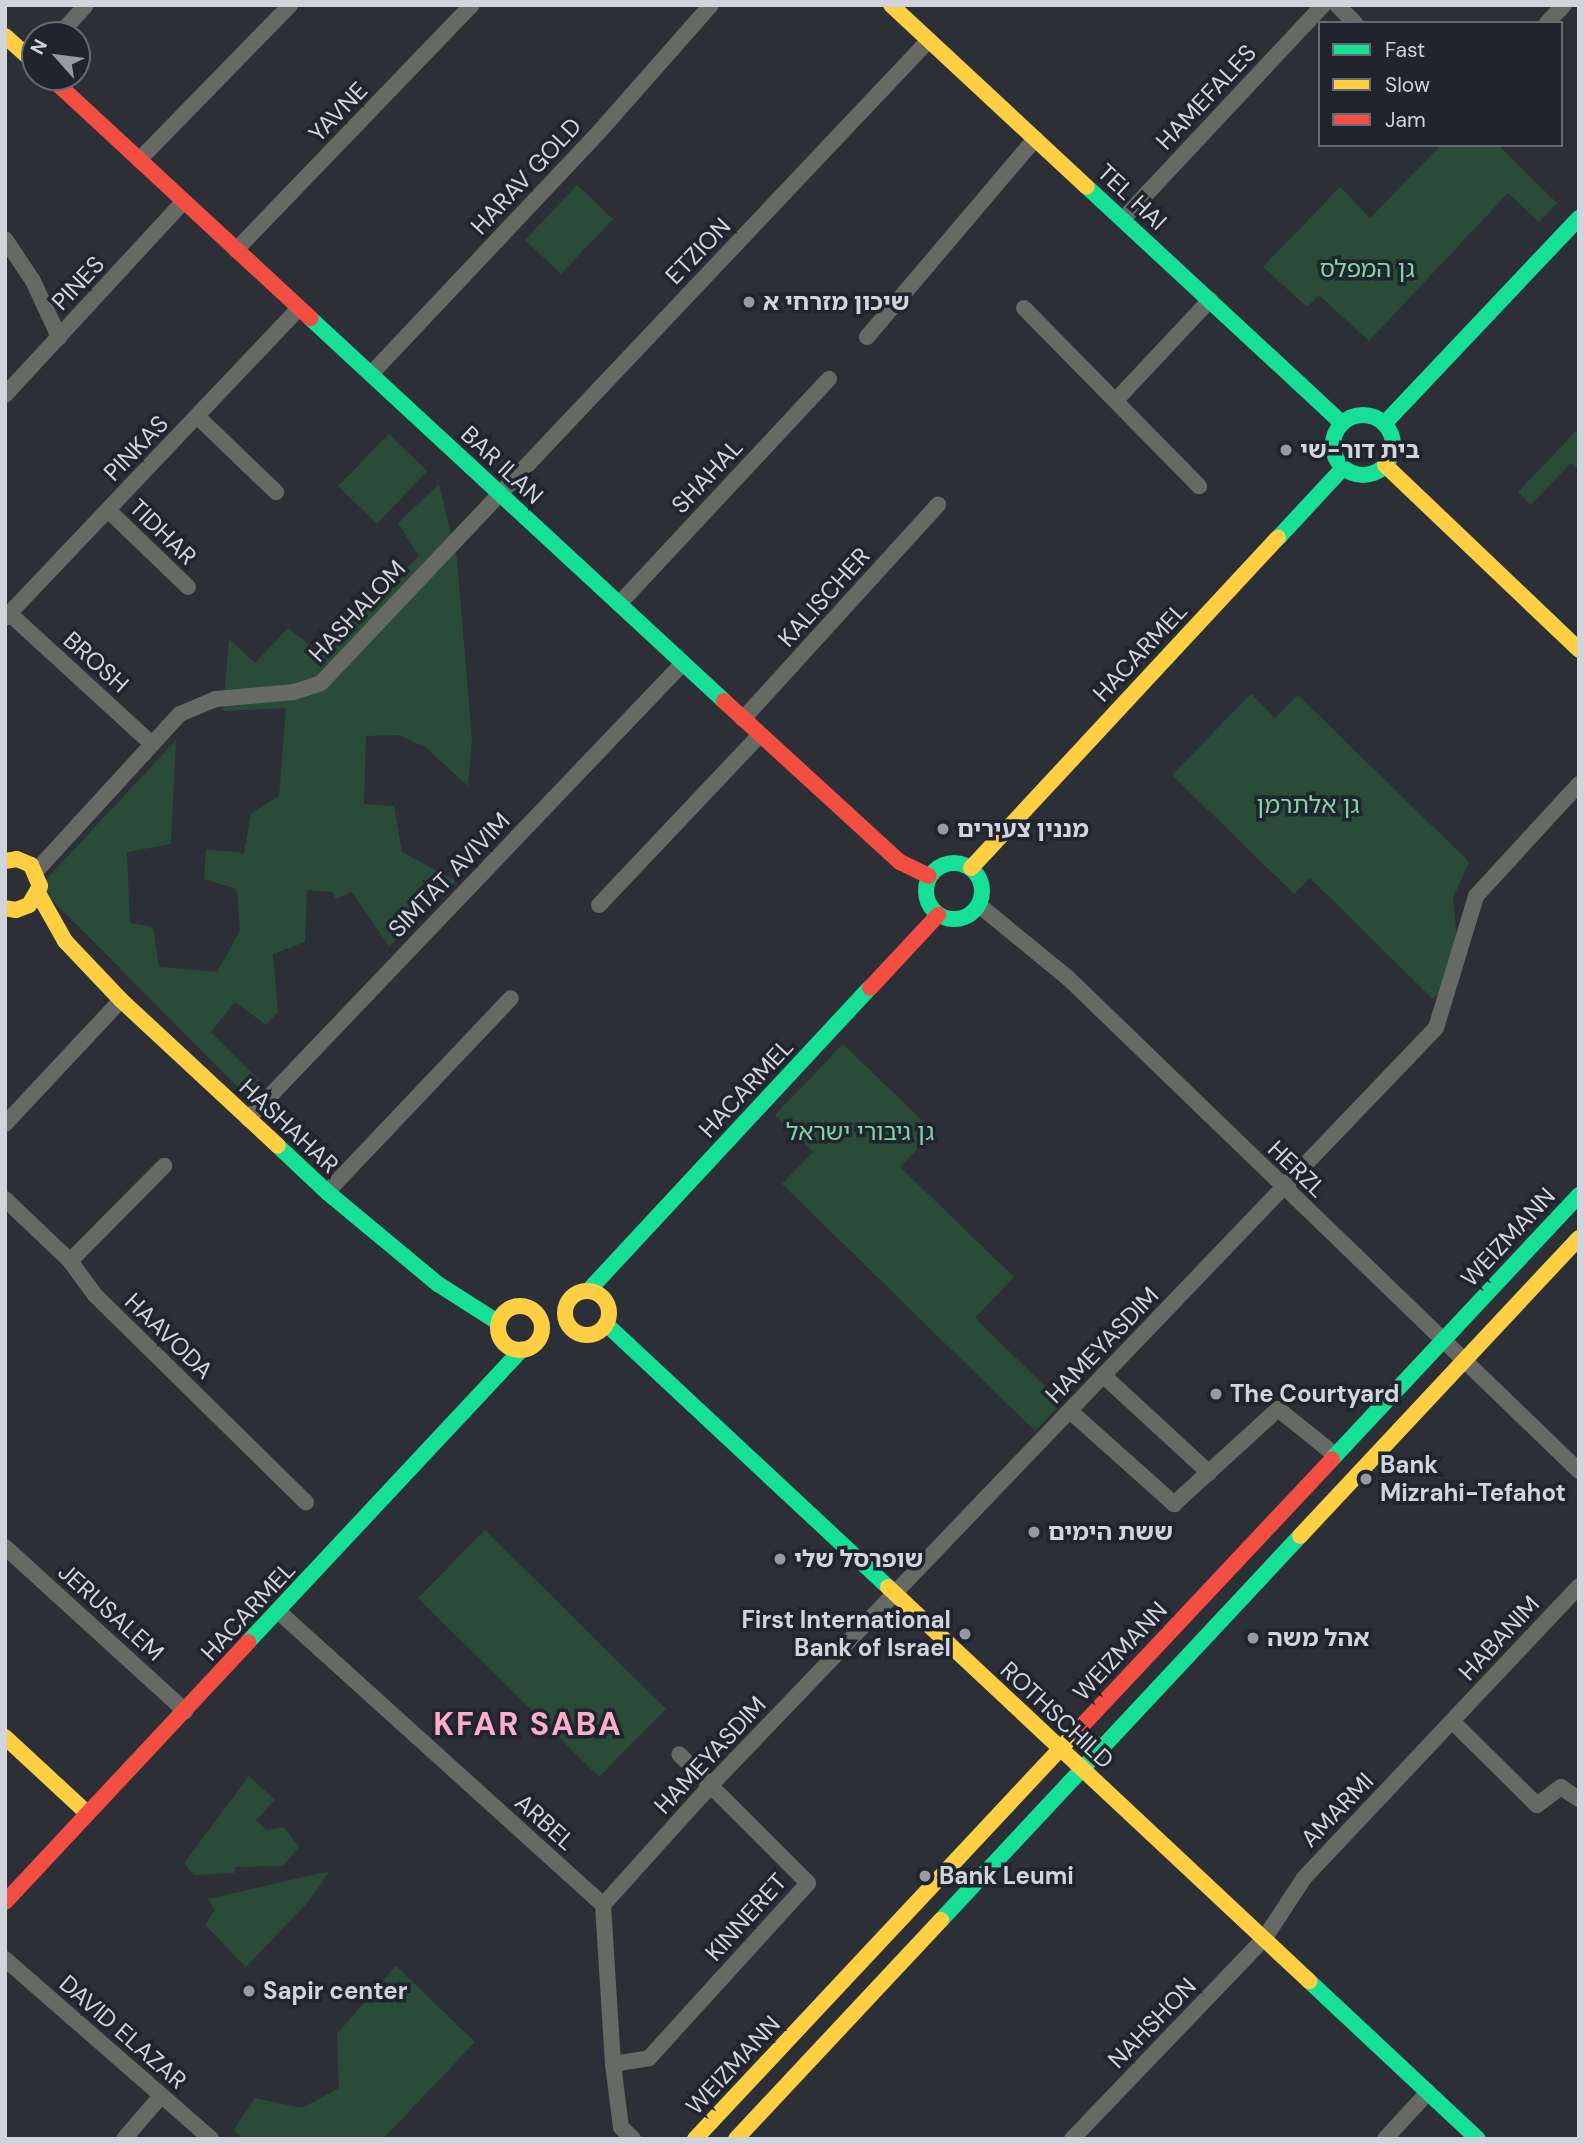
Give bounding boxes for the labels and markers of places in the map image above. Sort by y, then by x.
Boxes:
place label: שיכון מזרחי א [763,288,910,316]
marker: שיכון מזרחי א [741,294,757,310]
place label: בית דור-שי [1300,436,1420,464]
marker: בית דור-שי [1278,442,1294,458]
place label: מננין צעירים [957,815,1089,843]
marker: מננין צעירים [935,821,951,837]
place label: The Courtyard [1230,1380,1400,1408]
marker: The Courtyard [1208,1386,1224,1402]
place label: Bank Mizrahi-Tefahot [1380,1451,1566,1507]
marker: Bank Mizrahi-Tefahot [1358,1471,1374,1487]
place label: ששת הימים [1048,1518,1173,1546]
marker: ששת הימים [1026,1524,1042,1540]
place label: שופרסל שלי [794,1545,923,1573]
marker: שופרסל שלי [772,1551,788,1567]
place label: First International Bank of Israel [742,1606,951,1662]
place label: אהל משה [1267,1624,1370,1652]
marker: First International Bank of Israel [957,1626,973,1642]
marker: אהל משה [1245,1630,1261,1646]
place label: Bank Leumi [939,1862,1074,1890]
marker: Bank Leumi [917,1868,933,1884]
place label: Sapir center [263,1977,407,2005]
marker: Sapir center [241,1983,257,1999]

